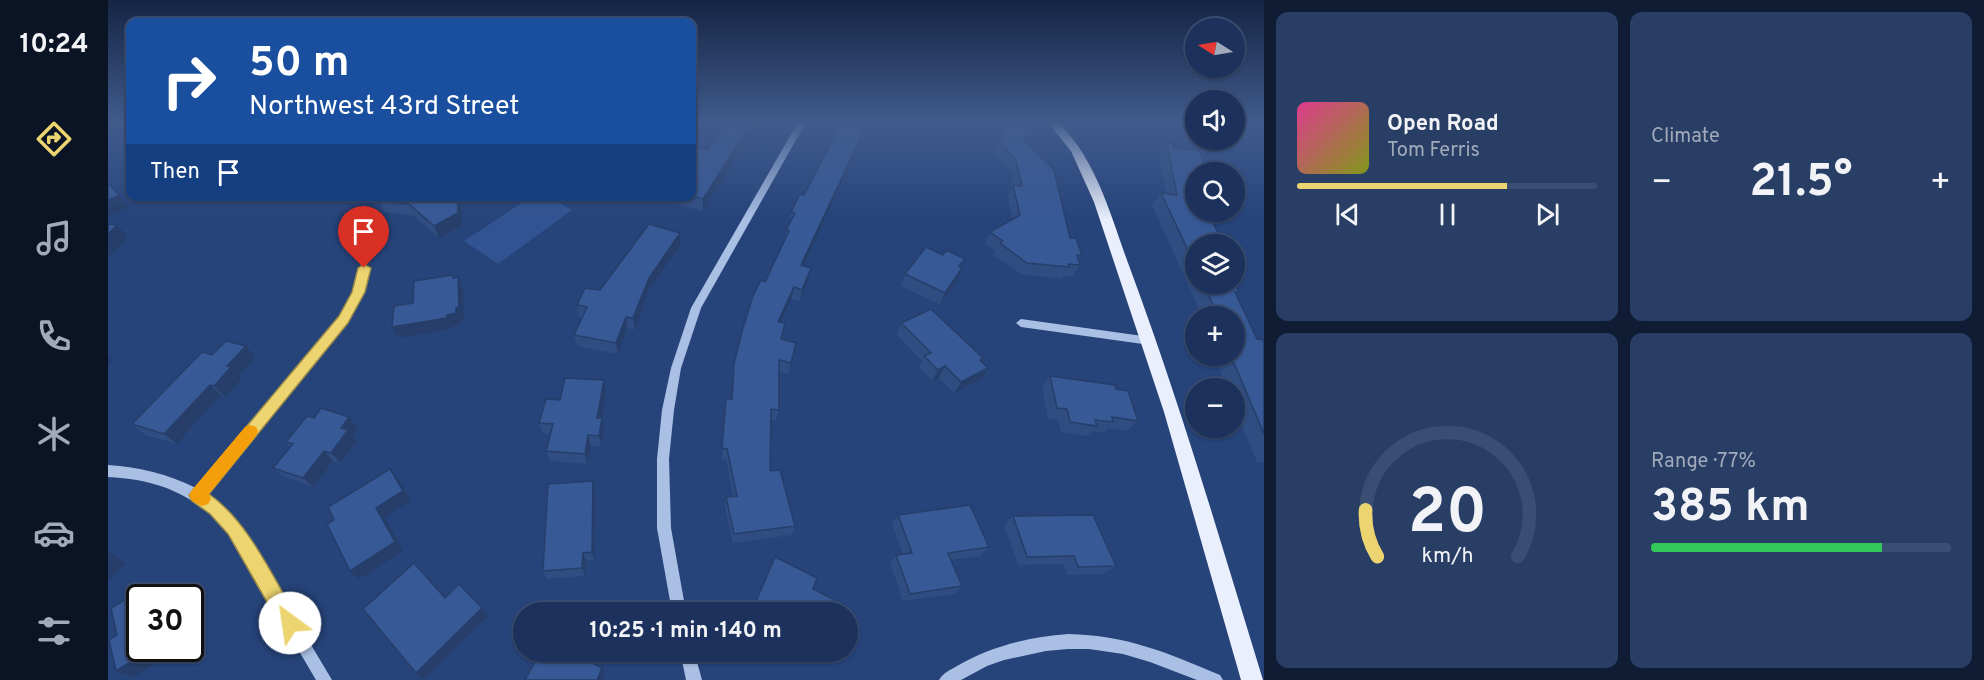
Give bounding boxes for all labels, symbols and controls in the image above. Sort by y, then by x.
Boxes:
north arrow [1185,18,1245,78]
map controls [1185,18,1245,438]
text: 10:24 [20,28,89,62]
text: 50 m [249,38,350,91]
icon: right [150,42,228,120]
text: Northwest 43rd Street [249,90,520,124]
button: sound [1185,90,1245,150]
text: Open Road [1387,111,1499,138]
icon: directions [33,118,75,160]
text: Climate [1651,124,1720,150]
text: Tom Ferris [1387,138,1480,164]
text: 21.5° [1750,155,1852,212]
icon: arrive [212,156,245,189]
text: Then [150,159,200,186]
button: search [1185,162,1245,222]
text: − [1651,163,1672,205]
text: + [1930,163,1951,205]
icon: previous [1331,198,1364,231]
icon: pause [1431,198,1464,231]
icon: next [1531,198,1564,231]
pin [338,206,389,268]
icon: arrive [347,215,380,248]
icon: music [33,217,75,259]
button: layers [1185,234,1245,294]
button: + [1185,306,1245,366]
icon: phone [33,315,75,357]
button: − [1185,378,1245,438]
icon: climate [33,413,75,455]
text: Range · 77% [1651,449,1756,475]
text: 20 [1407,476,1487,555]
text: 385 km [1651,480,1810,537]
icon: car [33,512,75,554]
text: km/h [1421,544,1473,571]
speed limit sign: 30 [126,584,204,662]
position arrow [258,591,322,655]
icon: filters [33,610,75,652]
text: 10:25 · 1 min · 140 m [589,618,782,645]

